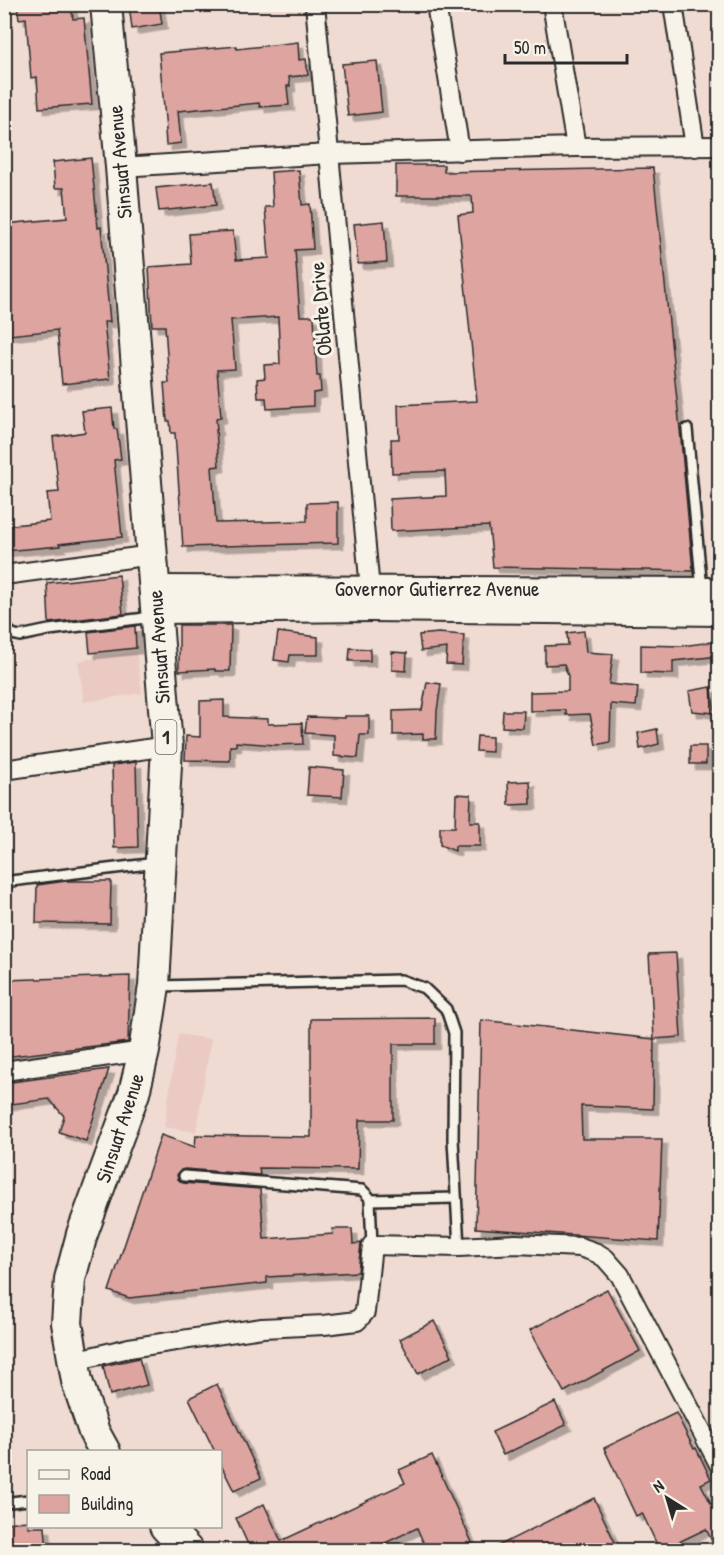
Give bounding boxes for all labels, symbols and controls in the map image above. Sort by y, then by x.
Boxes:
scale bar [505,27,626,65]
text: 50 m [514,35,546,60]
street label: Sinsuat Avenue [100,104,139,220]
street label: Oblate Drive [302,261,339,357]
street label: Governor Gutierrez Avenue [335,574,539,603]
street label: Sinsuat Avenue [140,589,177,705]
road number: 1 [156,720,176,754]
street label: Sinsuat Avenue [88,1069,151,1186]
legend [27,1450,222,1528]
text: Road [81,1461,111,1486]
north arrow [637,1468,697,1528]
text: N [648,1474,668,1497]
text: Building [81,1491,133,1516]

